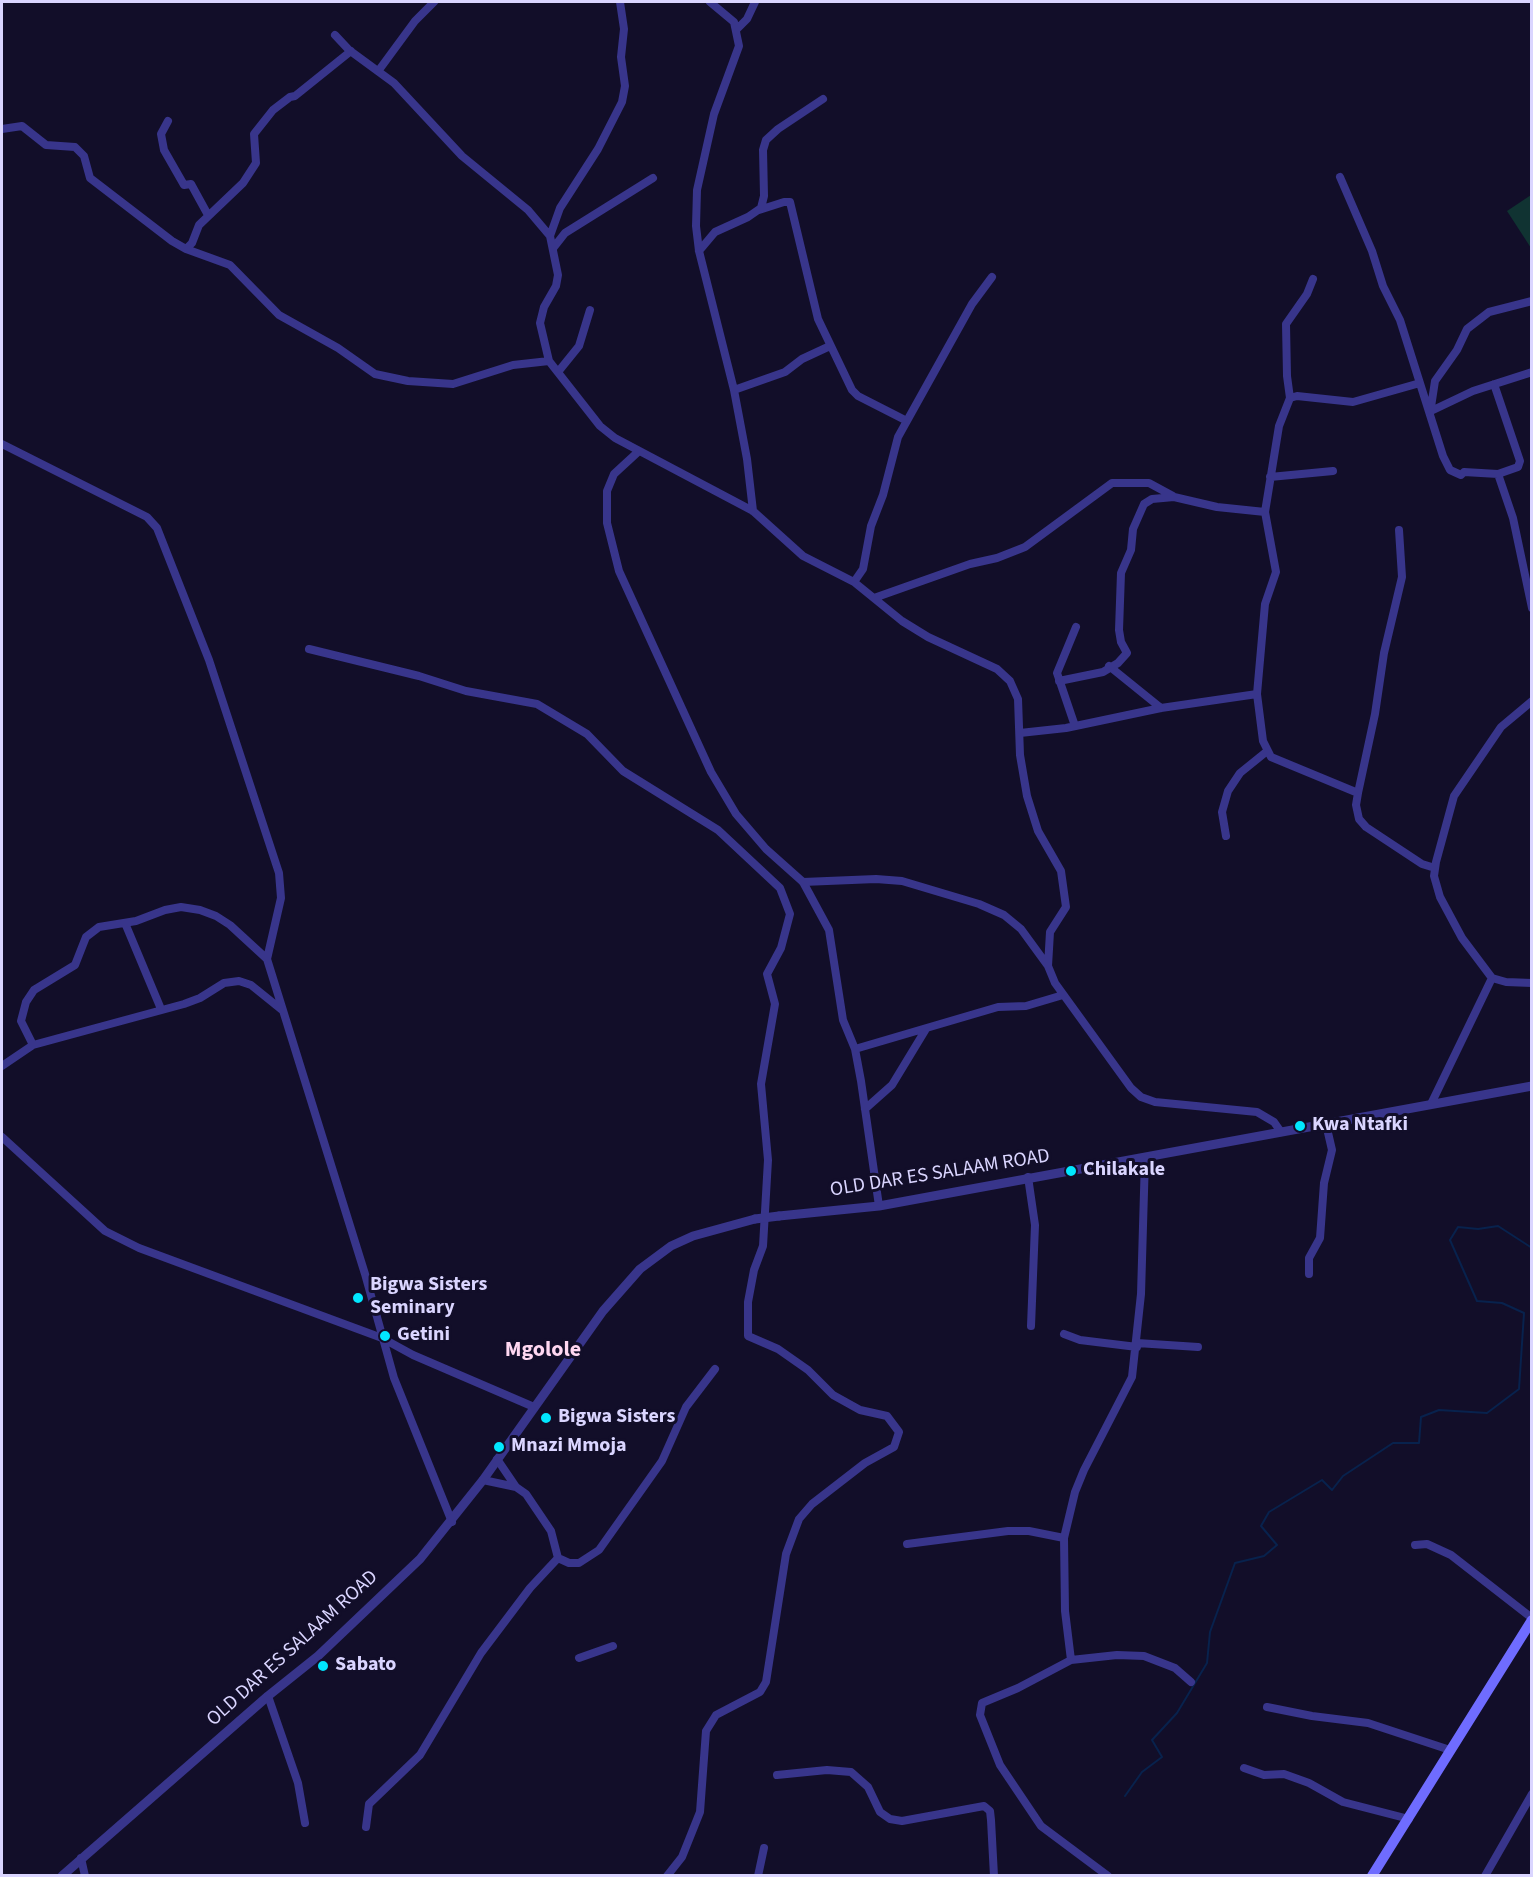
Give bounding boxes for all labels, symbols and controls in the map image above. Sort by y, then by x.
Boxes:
place label: Kwa Ntafki [1312,1114,1408,1138]
marker: Kwa Ntafki [1293,1119,1307,1133]
street label: OLD DAR ES SALAAM ROAD [829,1145,1051,1203]
place label: Chilakale [1083,1159,1165,1183]
marker: Chilakale [1064,1164,1078,1178]
place label: Bigwa Sisters Seminary [370,1274,487,1321]
marker: Bigwa Sisters Seminary [351,1291,365,1305]
place label: Getini [397,1324,450,1348]
marker: Getini [378,1329,392,1343]
district label: Mgolole [505,1338,581,1364]
place label: Bigwa Sisters [558,1406,675,1430]
marker: Bigwa Sisters [539,1411,553,1425]
place label: Mnazi Mmoja [511,1435,627,1459]
marker: Mnazi Mmoja [492,1440,506,1454]
street label: OLD DAR ES SALAAM ROAD [203,1566,383,1732]
place label: Sabato [335,1654,396,1678]
marker: Sabato [316,1659,330,1673]

